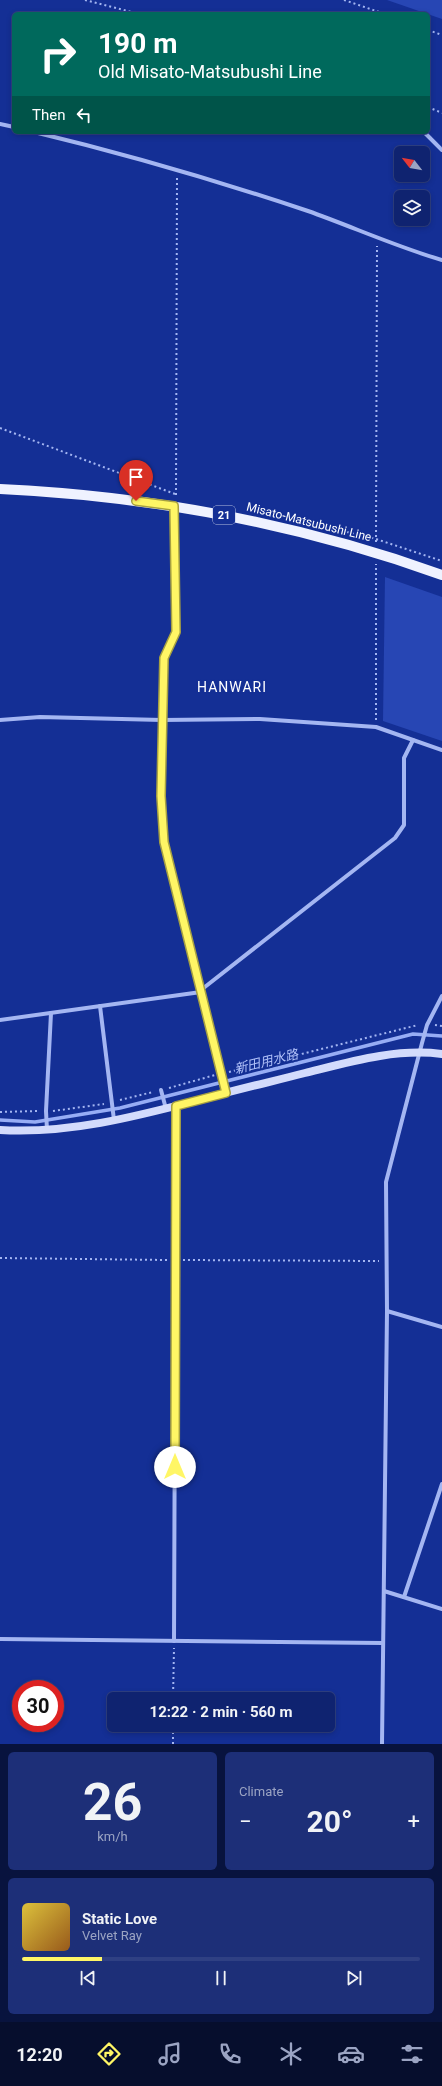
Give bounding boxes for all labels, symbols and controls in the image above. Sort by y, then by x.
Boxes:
text: 190 m [98,27,177,60]
icon: right [32,28,84,80]
text: Old Misato-Matsubushi Line [98,61,322,82]
icon: left [73,104,95,126]
text: Then [32,106,65,124]
north arrow [394,146,430,182]
map controls [394,146,430,226]
button: layers [394,190,430,226]
pin [119,460,153,501]
icon: arrive [125,466,147,488]
street label: Misato-Matsubushi Line [245,500,373,544]
road number: 21 [213,506,235,524]
district label: HANWARI [197,679,267,695]
water label: 新田用水路 [233,1046,300,1077]
position arrow [154,1446,196,1488]
speed limit sign: 30 [12,1680,64,1732]
text: 12:22 · 2 min · 560 m [150,1703,292,1721]
text: 26 [83,1772,142,1833]
text: Climate [239,1784,283,1799]
text: 20° [306,1804,353,1839]
text: − [239,1809,252,1834]
text: + [408,1809,420,1834]
text: km/h [97,1829,128,1844]
text: Static Love [82,1910,157,1928]
text: Velvet Ray [82,1928,142,1943]
icon: previous [77,1967,99,1989]
icon: pause [210,1967,232,1989]
icon: next [343,1967,365,1989]
icon: directions [95,2040,123,2068]
icon: music [156,2040,184,2068]
icon: phone [216,2040,244,2068]
icon: climate [277,2040,305,2068]
icon: car [337,2040,365,2068]
icon: filters [398,2040,426,2068]
text: 12:20 [16,2044,63,2065]

